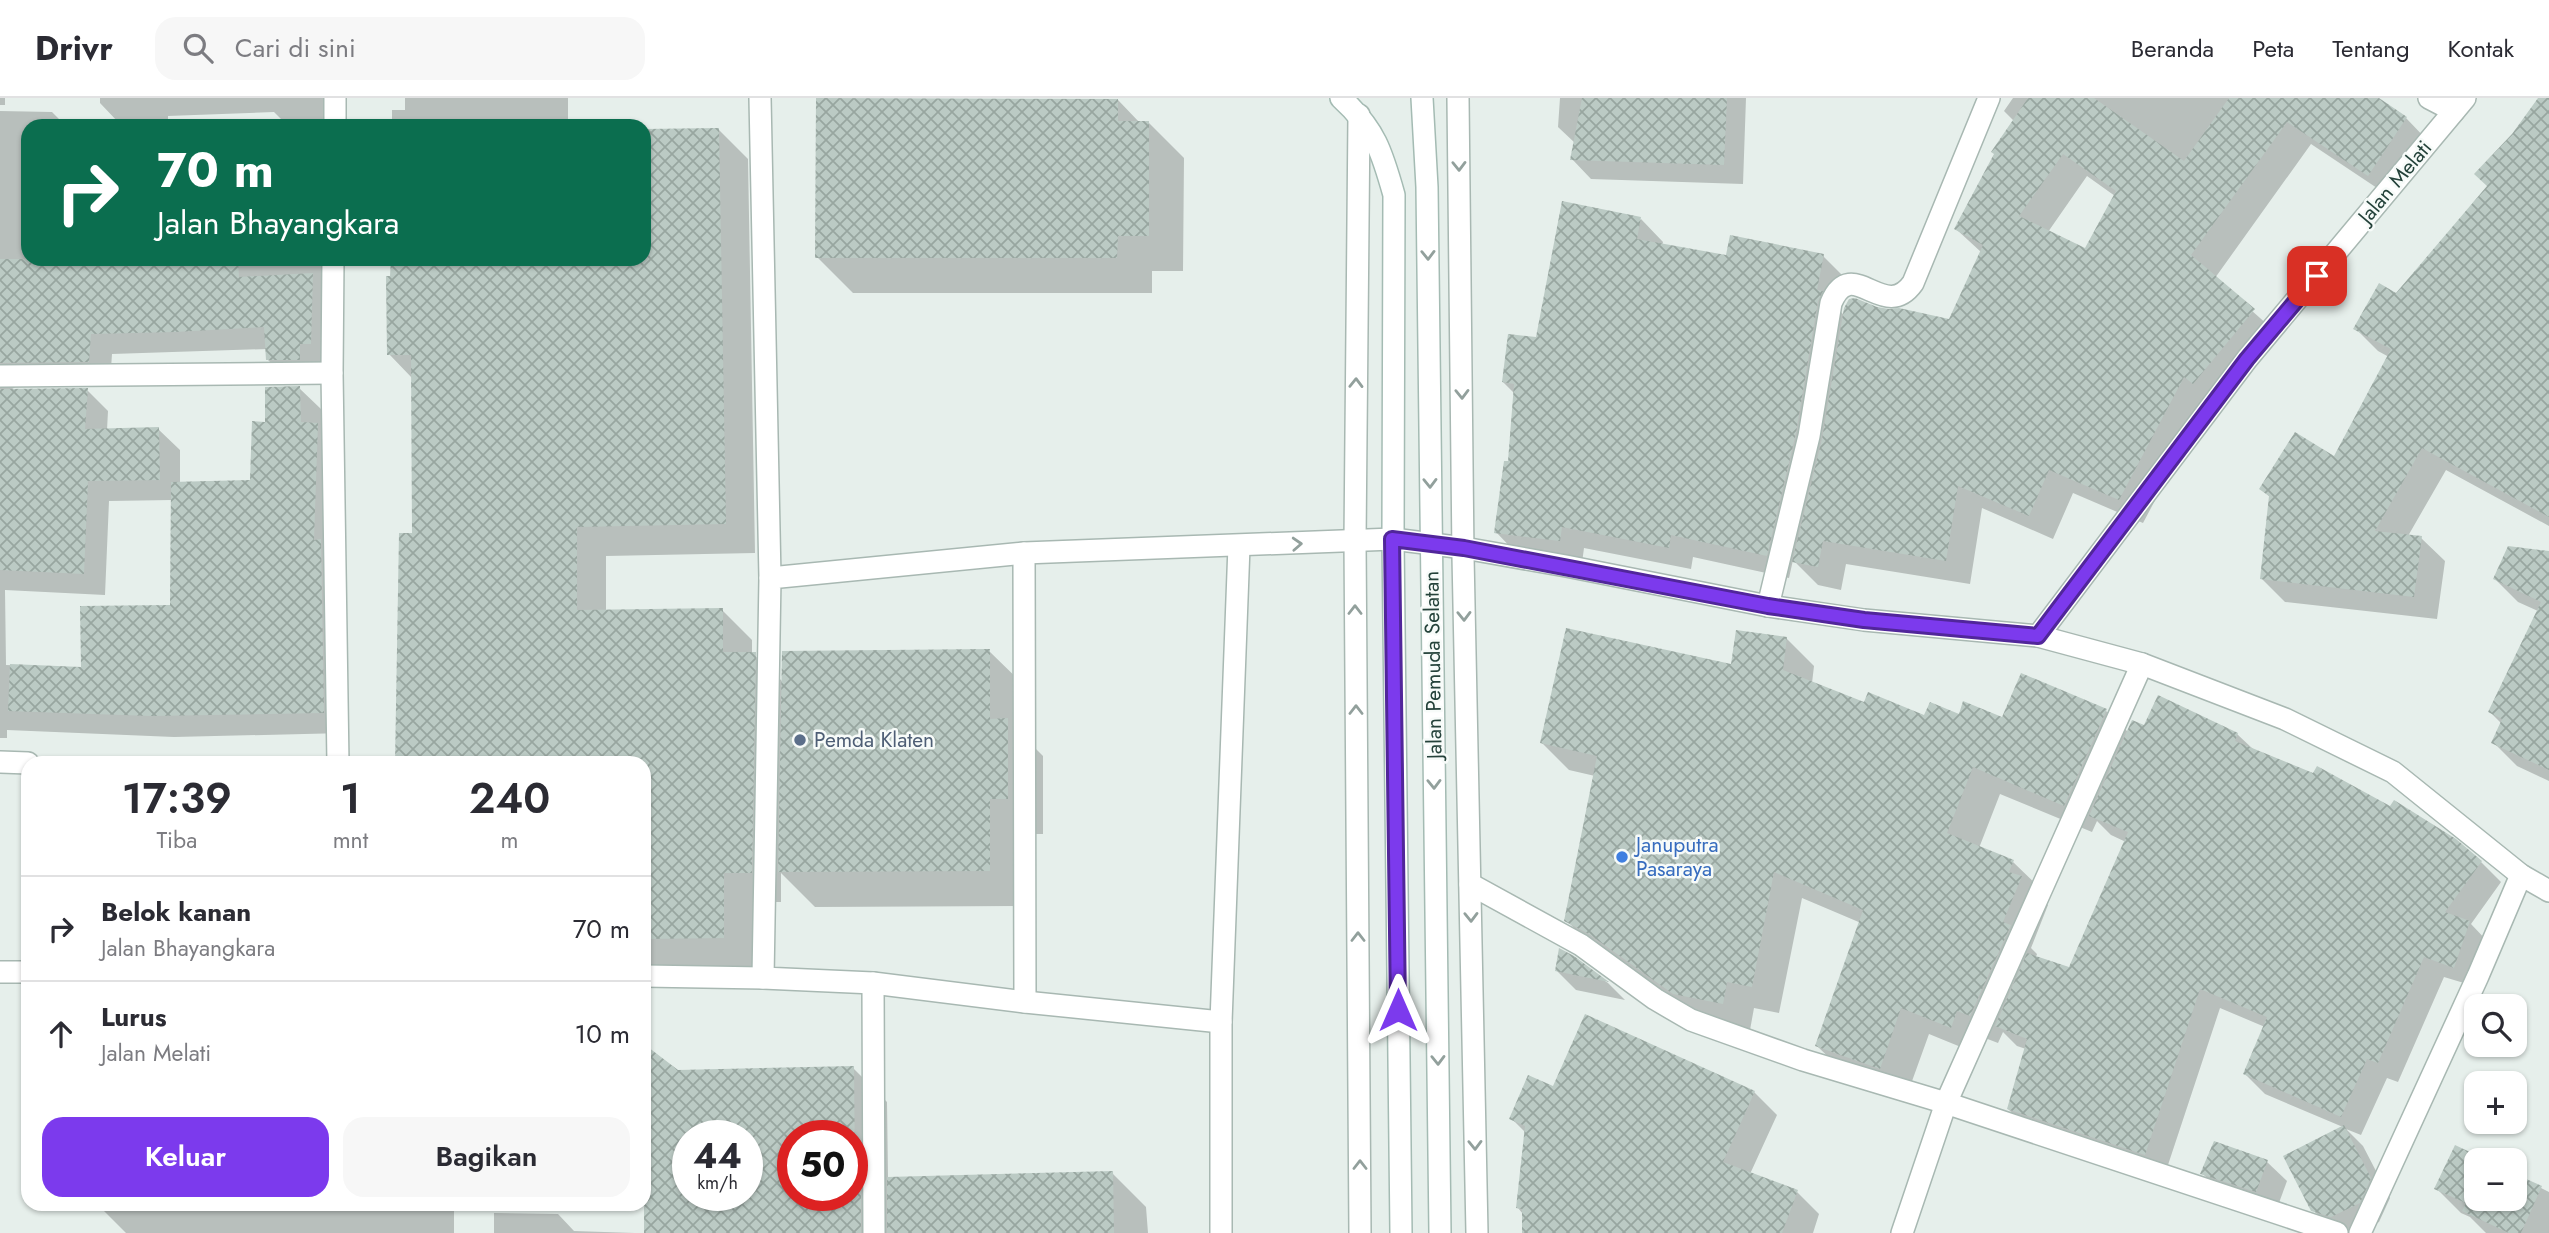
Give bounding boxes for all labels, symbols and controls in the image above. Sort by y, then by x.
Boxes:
search box [155,17,645,80]
text: Drivr [35,25,113,72]
icon: search [179,29,217,67]
text: Cari di sini [235,29,356,67]
text: Beranda [2131,31,2214,66]
text: Peta [2252,31,2294,66]
text: Tentang [2332,31,2410,66]
text: Kontak [2448,31,2514,66]
street label: Jalan Melati [2349,134,2439,232]
text: 70 m [157,135,274,205]
icon: right [42,147,133,238]
one-way arrow [1451,161,1467,172]
text: Jalan Bhayangkara [157,200,399,246]
pin [2287,246,2347,306]
one-way arrow [1420,250,1435,261]
icon: arrive [2298,257,2336,295]
one-way arrow [1348,377,1364,388]
one-way arrow [1454,389,1470,399]
one-way arrow [1422,478,1438,488]
one-way arrow [1292,536,1303,551]
street label: Jalan Pemuda Selatan [1416,571,1450,762]
one-way arrow [1347,604,1363,615]
one-way arrow [1457,611,1472,622]
one-way arrow [1348,704,1364,715]
place label: Pemda Klaten [814,725,934,755]
marker: Pemda Klaten [792,732,808,748]
text: 17:39 [122,768,232,829]
text: 1 [340,768,361,829]
text: 240 [469,768,550,829]
one-way arrow [1426,779,1442,789]
text: Tiba [156,823,197,857]
text: mnt [333,823,368,857]
text: m [501,823,519,857]
place label: Januputra Pasaraya [1633,830,1719,884]
marker: Januputra Pasaraya [1614,849,1630,865]
text: Belok kanan [101,893,251,931]
icon: right [42,910,80,948]
text: 70 m [573,910,630,948]
one-way arrow [1463,912,1478,923]
text: Jalan Bhayangkara [101,931,275,965]
one-way arrow [1350,932,1366,942]
position arrow [1361,973,1435,1047]
map controls [2464,994,2527,1211]
button: search [2464,994,2527,1057]
text: Lurus [101,998,167,1036]
icon: ahead [42,1015,80,1053]
text: 10 m [575,1015,630,1053]
text: Jalan Melati [101,1036,211,1070]
one-way arrow [1430,1055,1446,1066]
button: + [2464,1071,2527,1134]
button: Keluar [42,1117,329,1197]
button: Bagikan [343,1117,630,1197]
speed limit sign: 50 [777,1120,868,1211]
text: 44 [693,1131,742,1181]
one-way arrow [1468,1139,1483,1150]
button: − [2464,1148,2527,1211]
one-way arrow [1352,1159,1368,1170]
text: km/h [697,1170,738,1196]

